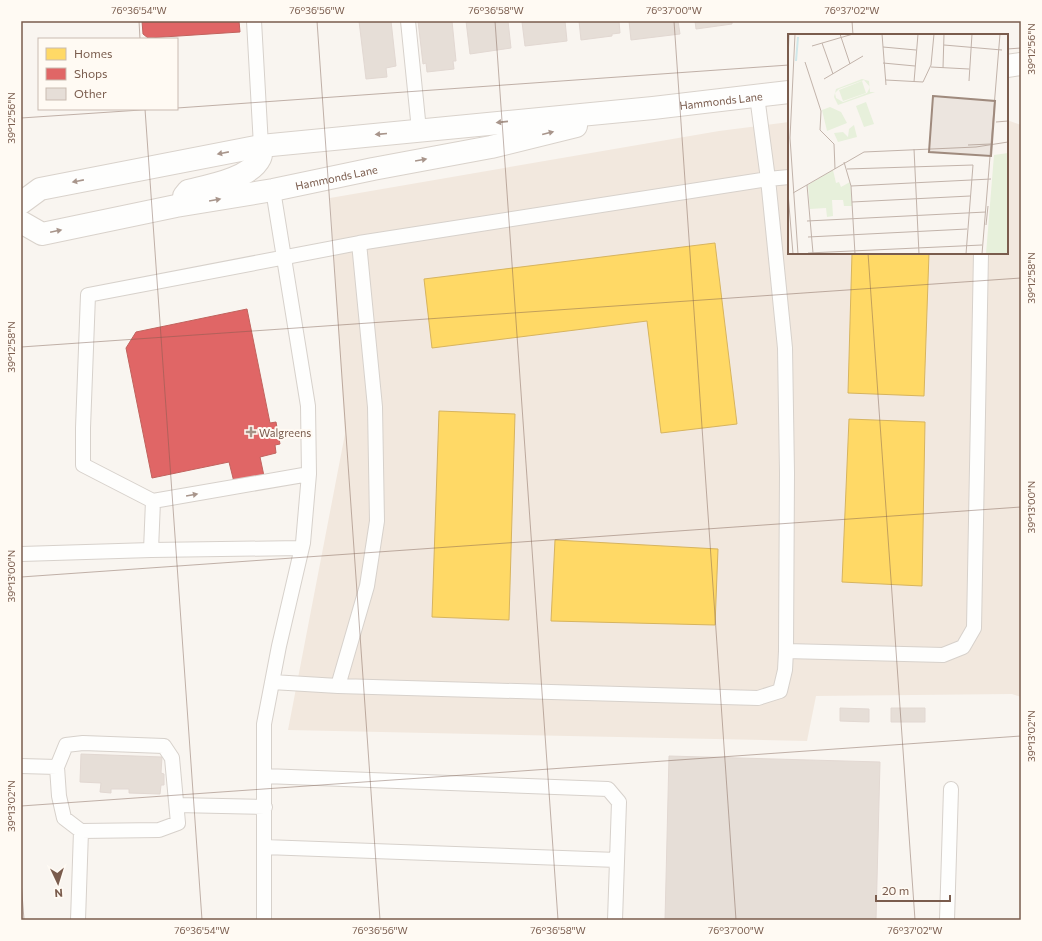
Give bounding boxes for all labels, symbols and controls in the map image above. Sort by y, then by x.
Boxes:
text: 76°36'54"W [111,4,167,16]
text: 76°36'56"W [289,4,345,16]
text: 76°36'58"W [468,4,524,16]
text: 76°37'00"W [646,4,702,16]
text: 76°37'02"W [825,4,879,16]
text: 39°12'56"N [1025,23,1037,75]
inset map [788,34,1008,254]
legend [38,38,178,110]
text: Homes [74,46,112,60]
text: Shops [74,66,108,80]
text: Other [74,86,107,100]
street label: Hammonds Lane [679,89,764,111]
text: 39°12'56"N [5,92,17,144]
one-way arrow [496,119,508,126]
one-way arrow [542,130,554,136]
one-way arrow [374,131,387,137]
one-way arrow [217,150,229,156]
one-way arrow [415,156,427,162]
street label: Hammonds Lane [294,162,379,192]
one-way arrow [72,179,85,185]
one-way arrow [209,197,221,203]
one-way arrow [50,228,63,234]
text: 39°12'58"N [1025,252,1037,304]
text: 39°12'58"N [5,321,17,373]
place label: Walgreens [259,426,311,439]
marker: Walgreens [246,427,256,437]
text: 39°13'00"N [1025,481,1037,533]
one-way arrow [186,491,198,497]
text: 39°13'00"N [5,550,17,602]
text: 39°13'02"N [1025,710,1037,762]
text: 39°13'02"N [5,780,17,832]
north arrow [38,863,78,903]
scale bar [876,877,950,903]
text: 20 m [882,883,909,897]
text: N [54,887,63,900]
text: 76°36'54"W [174,924,230,936]
text: 76°36'56"W [352,924,408,936]
text: 76°36'58"W [530,924,586,936]
text: 76°37'00"W [708,924,764,936]
text: 76°37'02"W [888,924,942,936]

